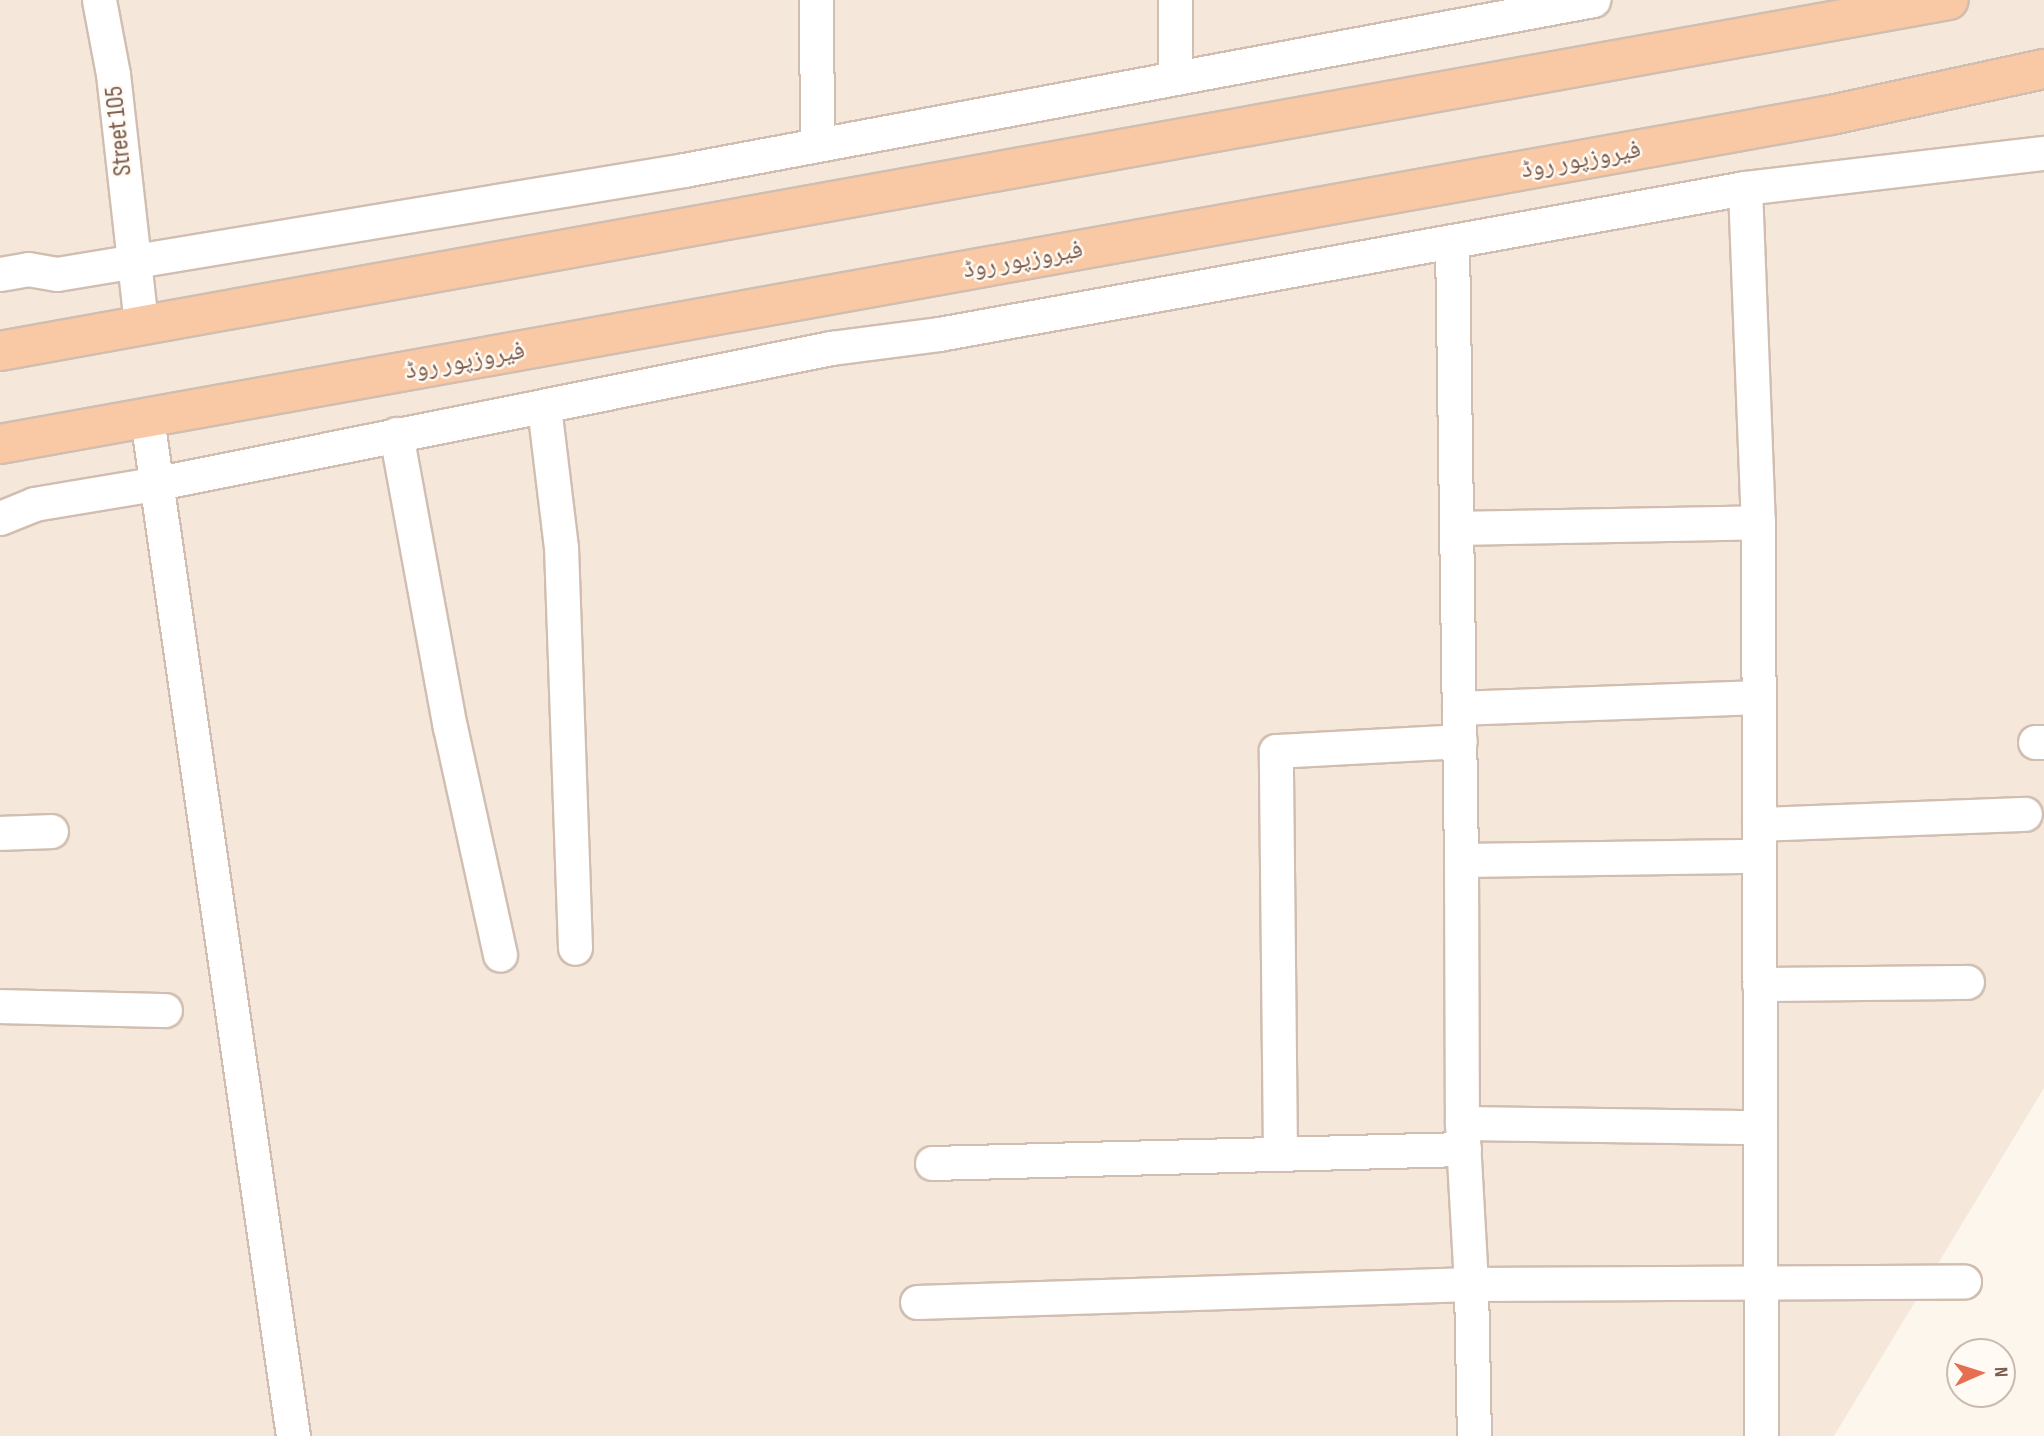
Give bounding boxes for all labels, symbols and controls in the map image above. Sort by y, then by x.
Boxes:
street label: Street 105 [99,85,139,177]
street label: فیروزپور روڈ [1519,134,1643,186]
street label: فیروزپور روڈ [961,234,1085,286]
street label: فیروزپور روڈ [403,335,527,387]
north arrow [1946,1338,2016,1408]
text: N [1989,1366,2012,1378]

